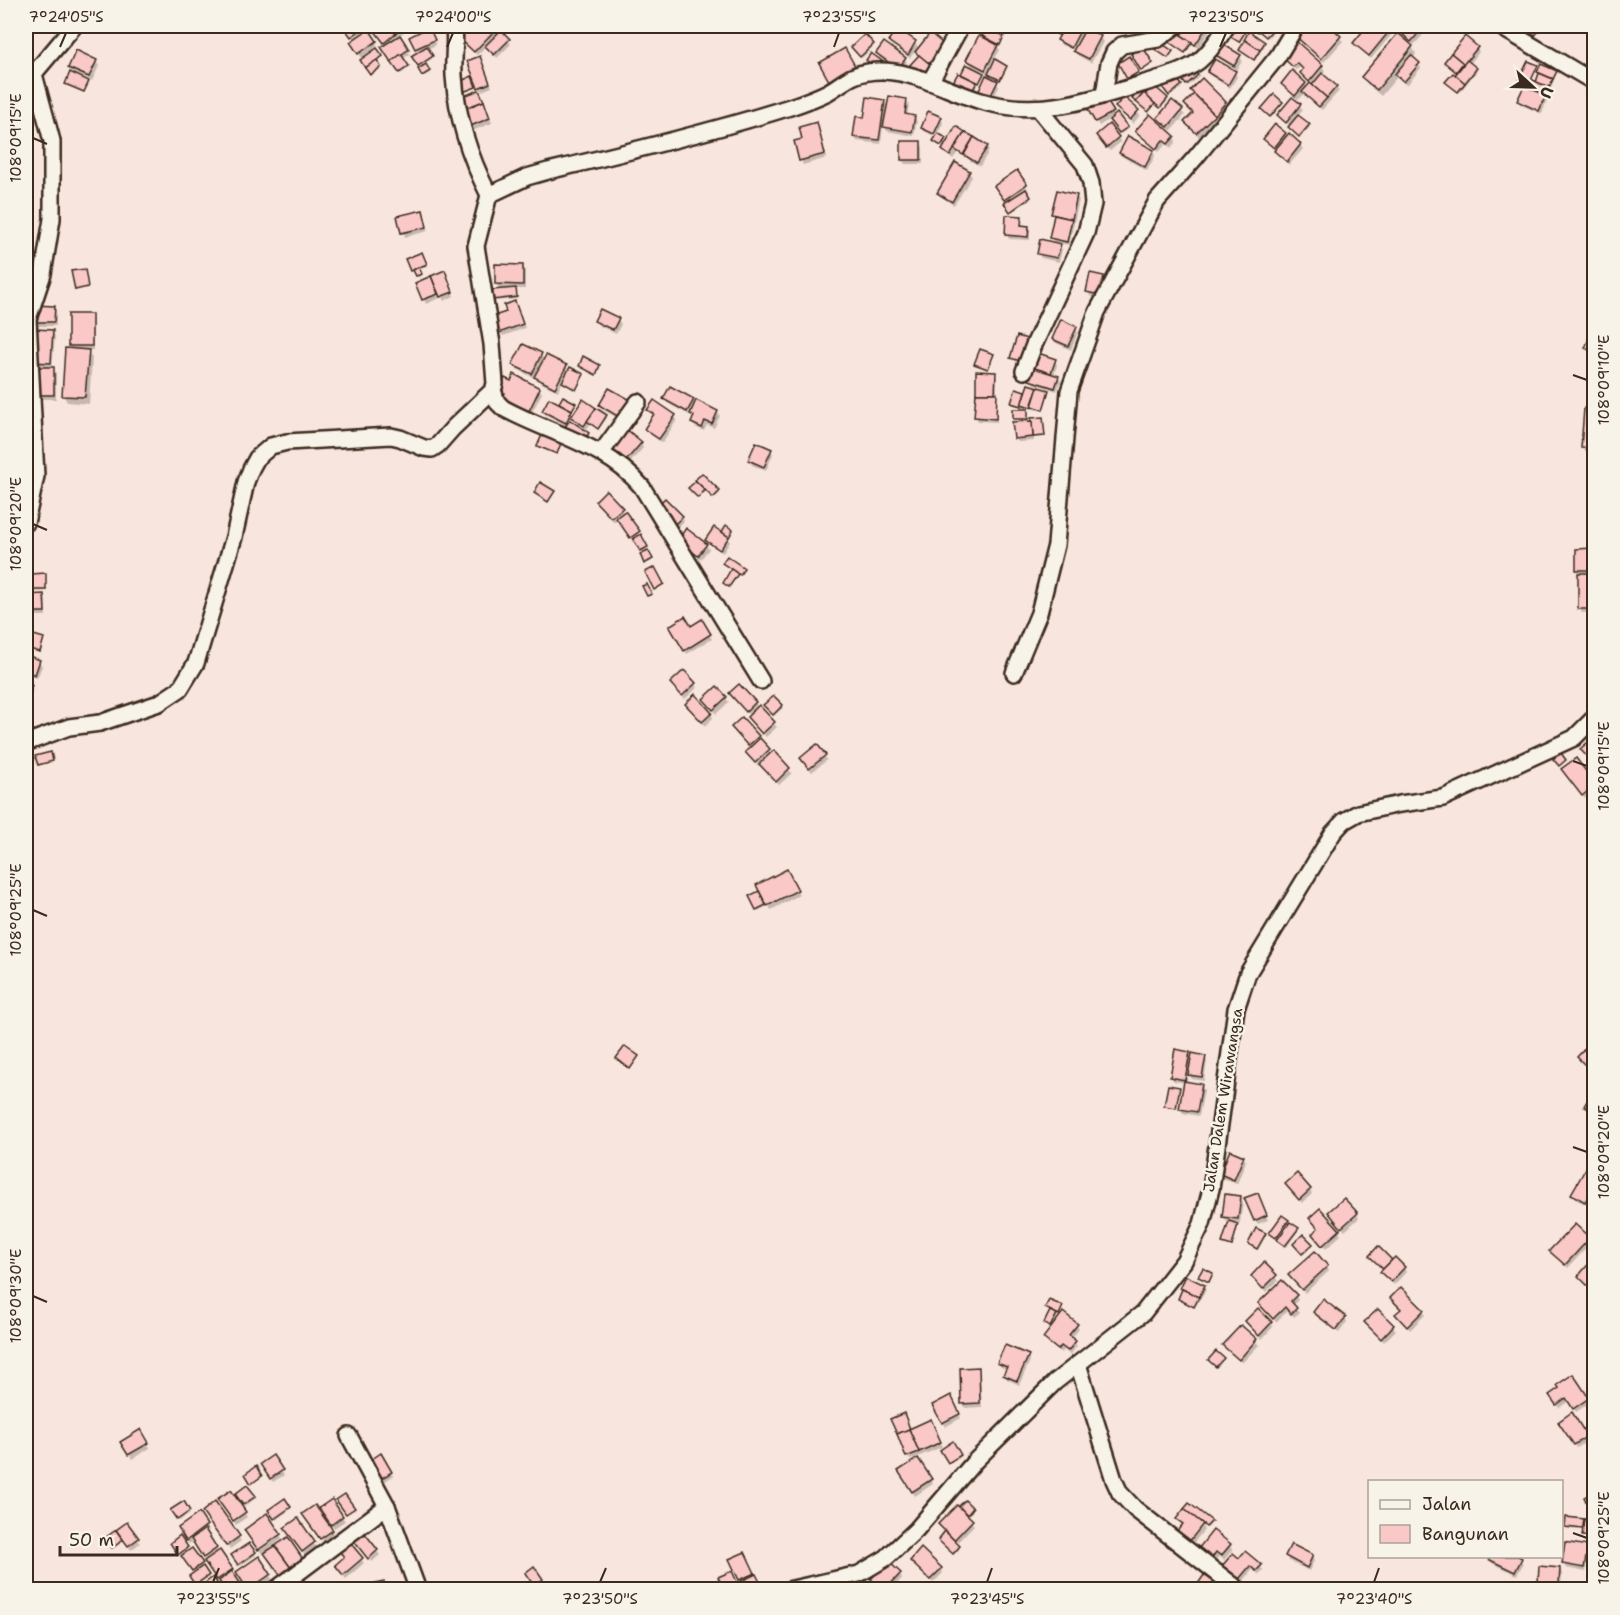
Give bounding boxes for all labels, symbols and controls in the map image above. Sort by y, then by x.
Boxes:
text: 7°24'05"S [28,7,104,27]
text: 7°24'00"S [415,7,491,27]
text: 7°23'55"S [802,7,876,27]
text: 7°23'50"S [1188,7,1264,27]
north arrow [1503,57,1563,117]
text: U [1535,83,1558,101]
text: 108°09'15"E [6,93,26,183]
text: 108°09'10"E [1594,335,1614,425]
text: 108°09'20"E [6,477,26,571]
text: 108°09'15"E [1594,721,1614,811]
text: 108°09'25"E [6,863,26,957]
street label: Jalan Dalem Wirawangsa [1199,1006,1248,1193]
text: 108°09'20"E [1594,1105,1614,1199]
text: 108°09'30"E [6,1249,26,1343]
legend [1368,1480,1563,1558]
text: 108°09'25"E [1594,1491,1614,1585]
text: Jalan [1422,1492,1471,1516]
scale bar [60,1519,177,1557]
text: Bangunan [1422,1522,1509,1546]
text: 50 m [69,1528,114,1552]
text: 7°23'55"S [176,1589,250,1609]
text: 7°23'50"S [562,1589,638,1609]
text: 7°23'45"S [950,1589,1024,1609]
text: 7°23'40"S [1336,1589,1412,1609]

